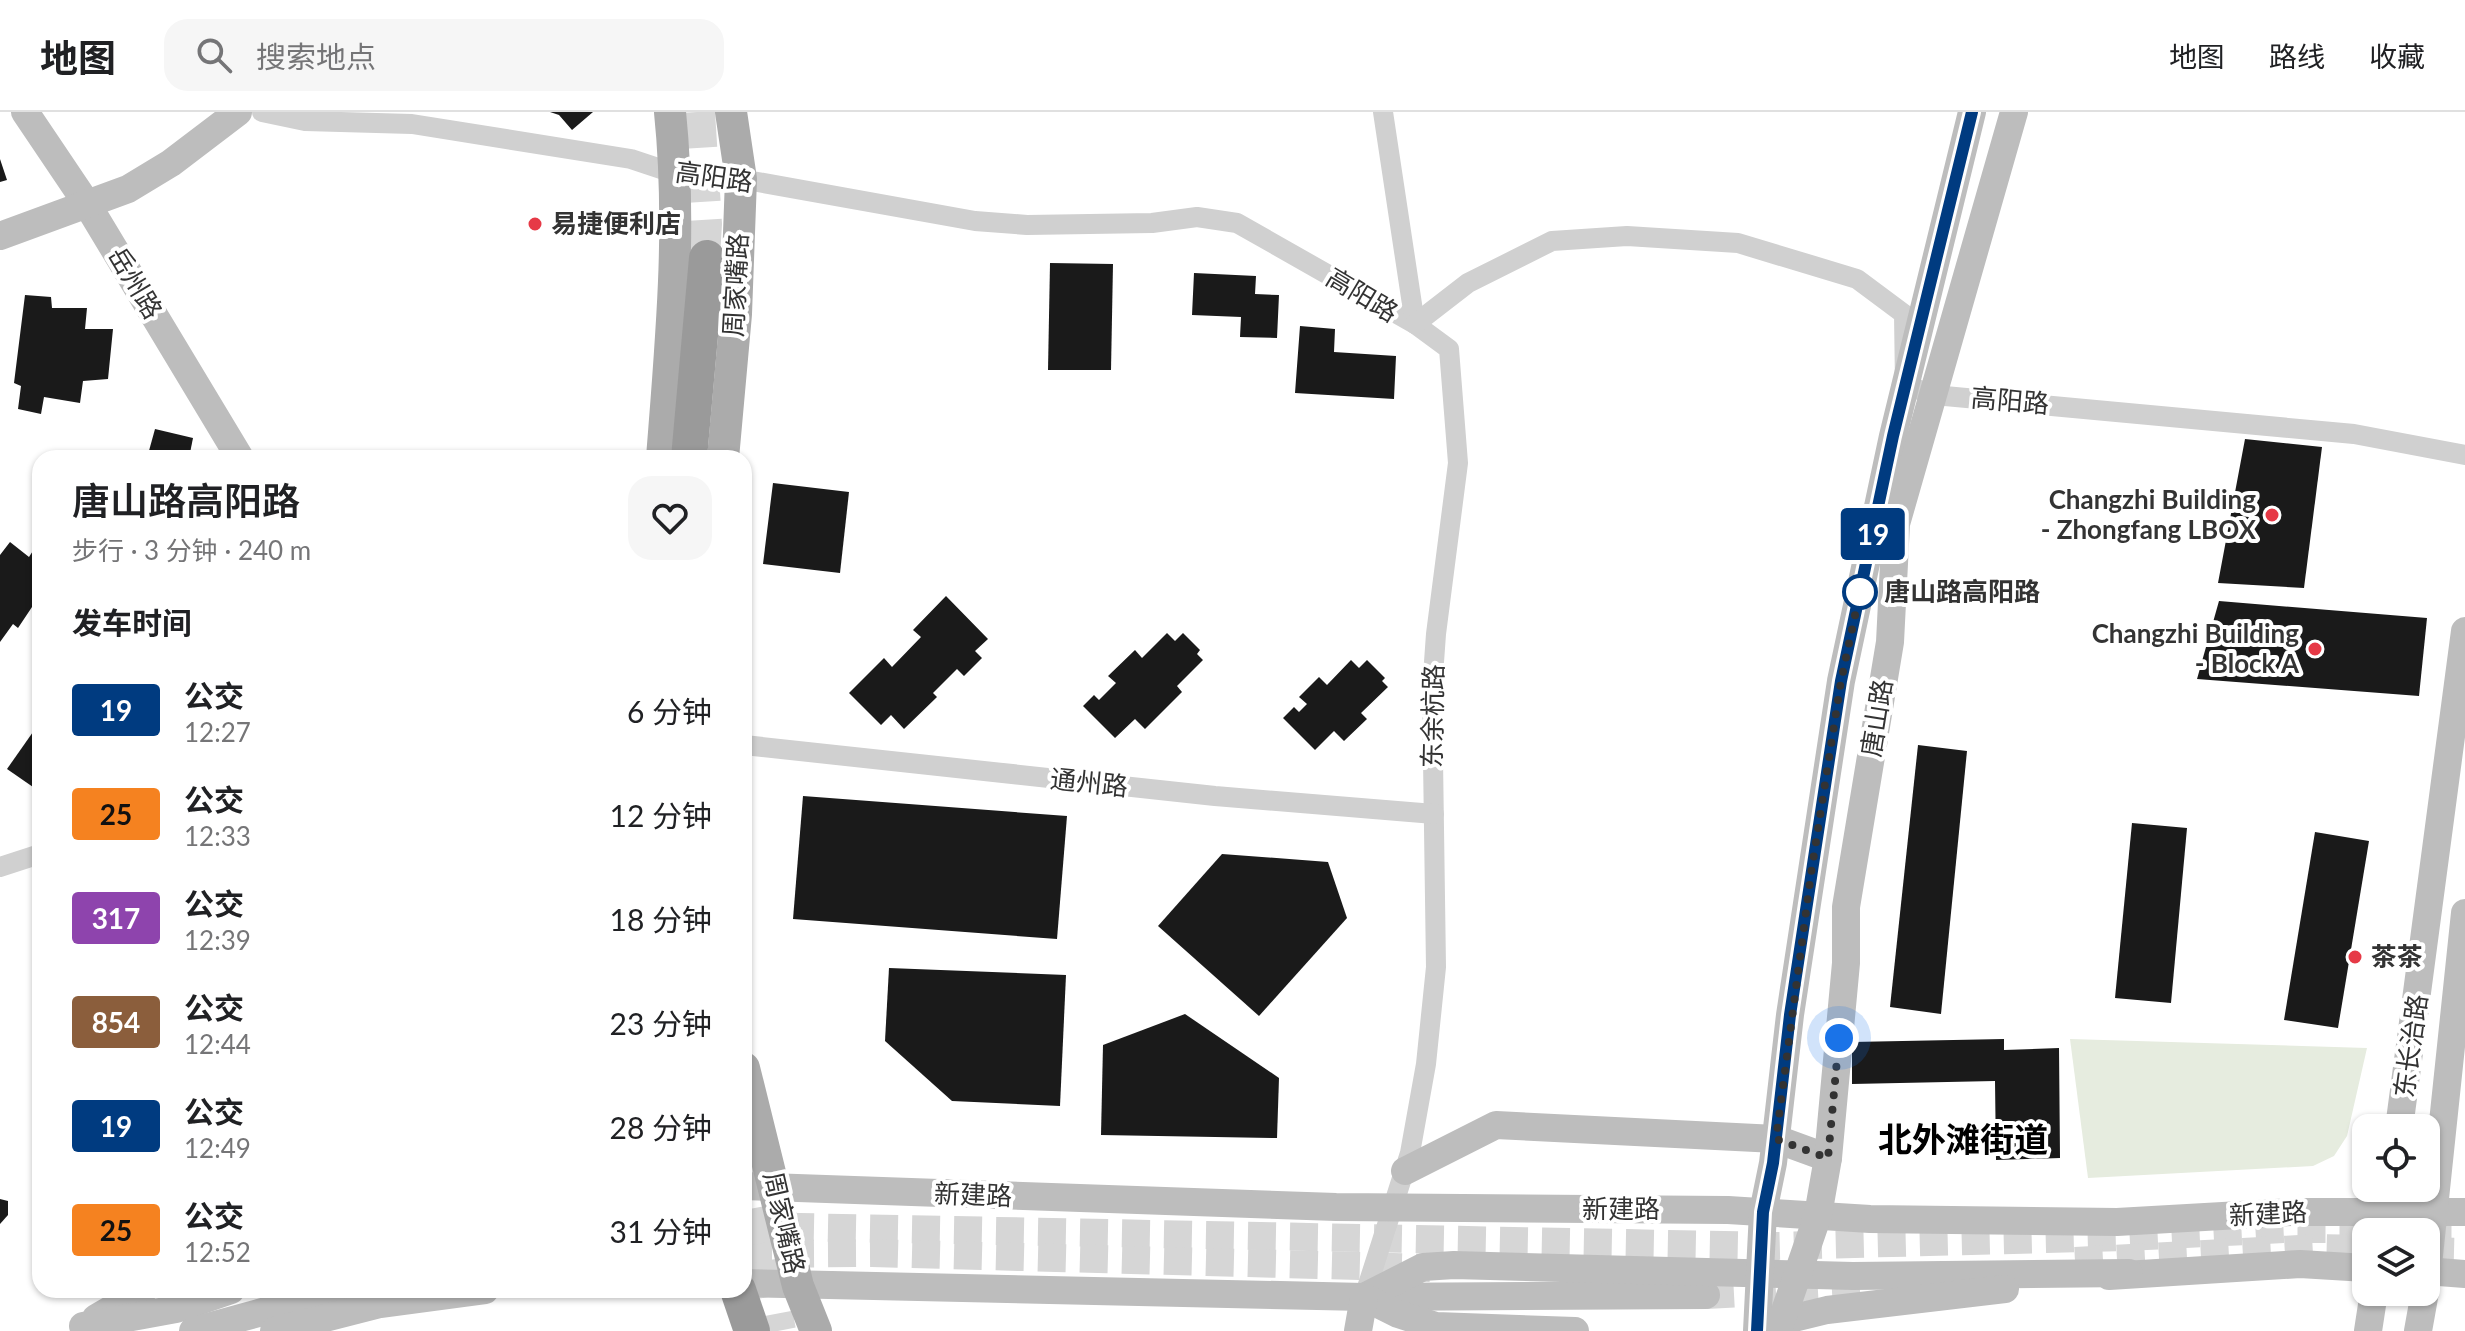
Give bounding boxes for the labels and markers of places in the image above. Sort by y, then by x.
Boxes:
place label: 易捷便利店 [551,207,681,239]
marker: 易捷便利店 [526,215,544,233]
place label: Changzhi Building - Zhongfang LBOX [2041,483,2257,545]
marker: Changzhi Building - Zhongfang LBOX [2263,506,2281,524]
marker: 唐山路高阳路 [1843,575,1877,609]
place label: 唐山路高阳路 [1884,575,2040,607]
place label: Changzhi Building - Block A [2092,617,2300,679]
marker: Changzhi Building - Block A [2306,640,2324,658]
place label: 茶茶 [2371,940,2423,972]
marker: 茶茶 [2346,948,2364,966]

